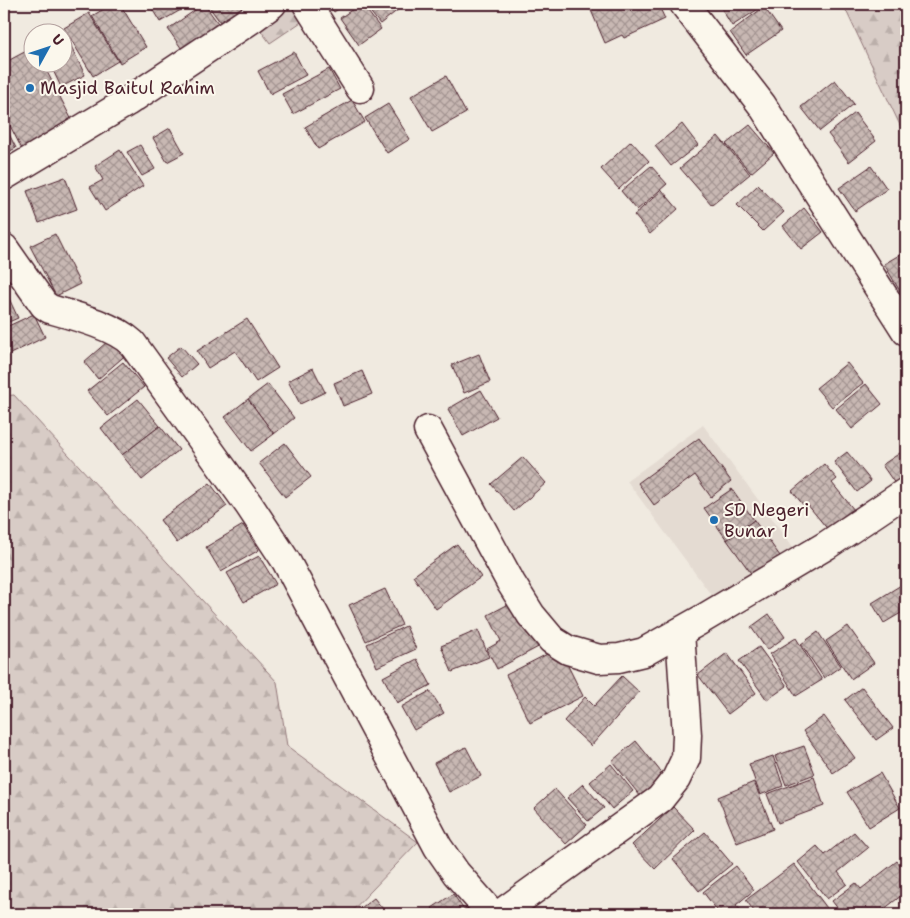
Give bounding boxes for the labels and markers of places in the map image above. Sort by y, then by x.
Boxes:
place label: Masjid Baitul Rahim [40,76,215,100]
marker: Masjid Baitul Rahim [24,82,36,94]
place label: SD Negeri Bunar 1 [724,498,809,543]
marker: SD Negeri Bunar 1 [708,514,720,526]

